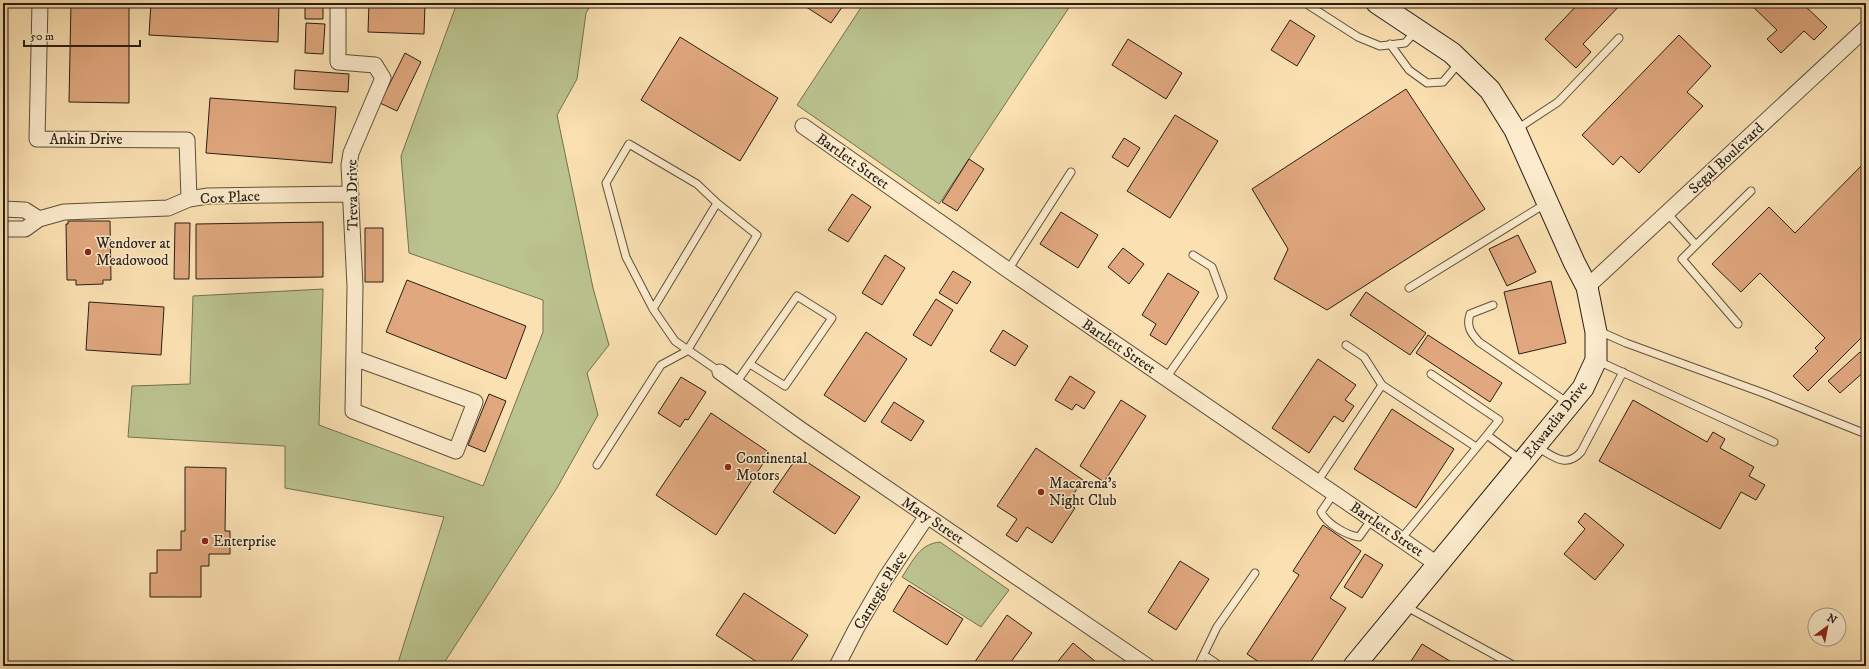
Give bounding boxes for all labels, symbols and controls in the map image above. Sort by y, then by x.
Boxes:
scale bar [24,22,140,48]
text: 50 m [30,29,54,44]
street label: Segal Boulevard [1685,118,1768,198]
street label: Bartlett Street [812,129,893,194]
street label: Ankin Drive [49,130,123,149]
street label: Treva Drive [342,159,363,231]
street label: Cox Place [200,186,261,209]
place label: Wendover at Meadowood [95,234,171,270]
marker: Wendover at Meadowood [83,247,93,257]
street label: Bartlett Street [1078,315,1160,378]
street label: Edwardia Drive [1519,377,1592,463]
place label: Continental Motors [736,449,808,485]
marker: Continental Motors [723,462,733,472]
place label: Macarena’s Night Club [1049,474,1117,510]
marker: Macarena’s Night Club [1036,487,1046,497]
street label: Mary Street [898,493,968,548]
street label: Bartlett Street [1346,498,1428,561]
place label: Enterprise [213,532,276,551]
marker: Enterprise [200,536,210,546]
street label: Carnegie Place [849,547,911,633]
north arrow [1807,607,1847,647]
text: N [1824,611,1839,628]

